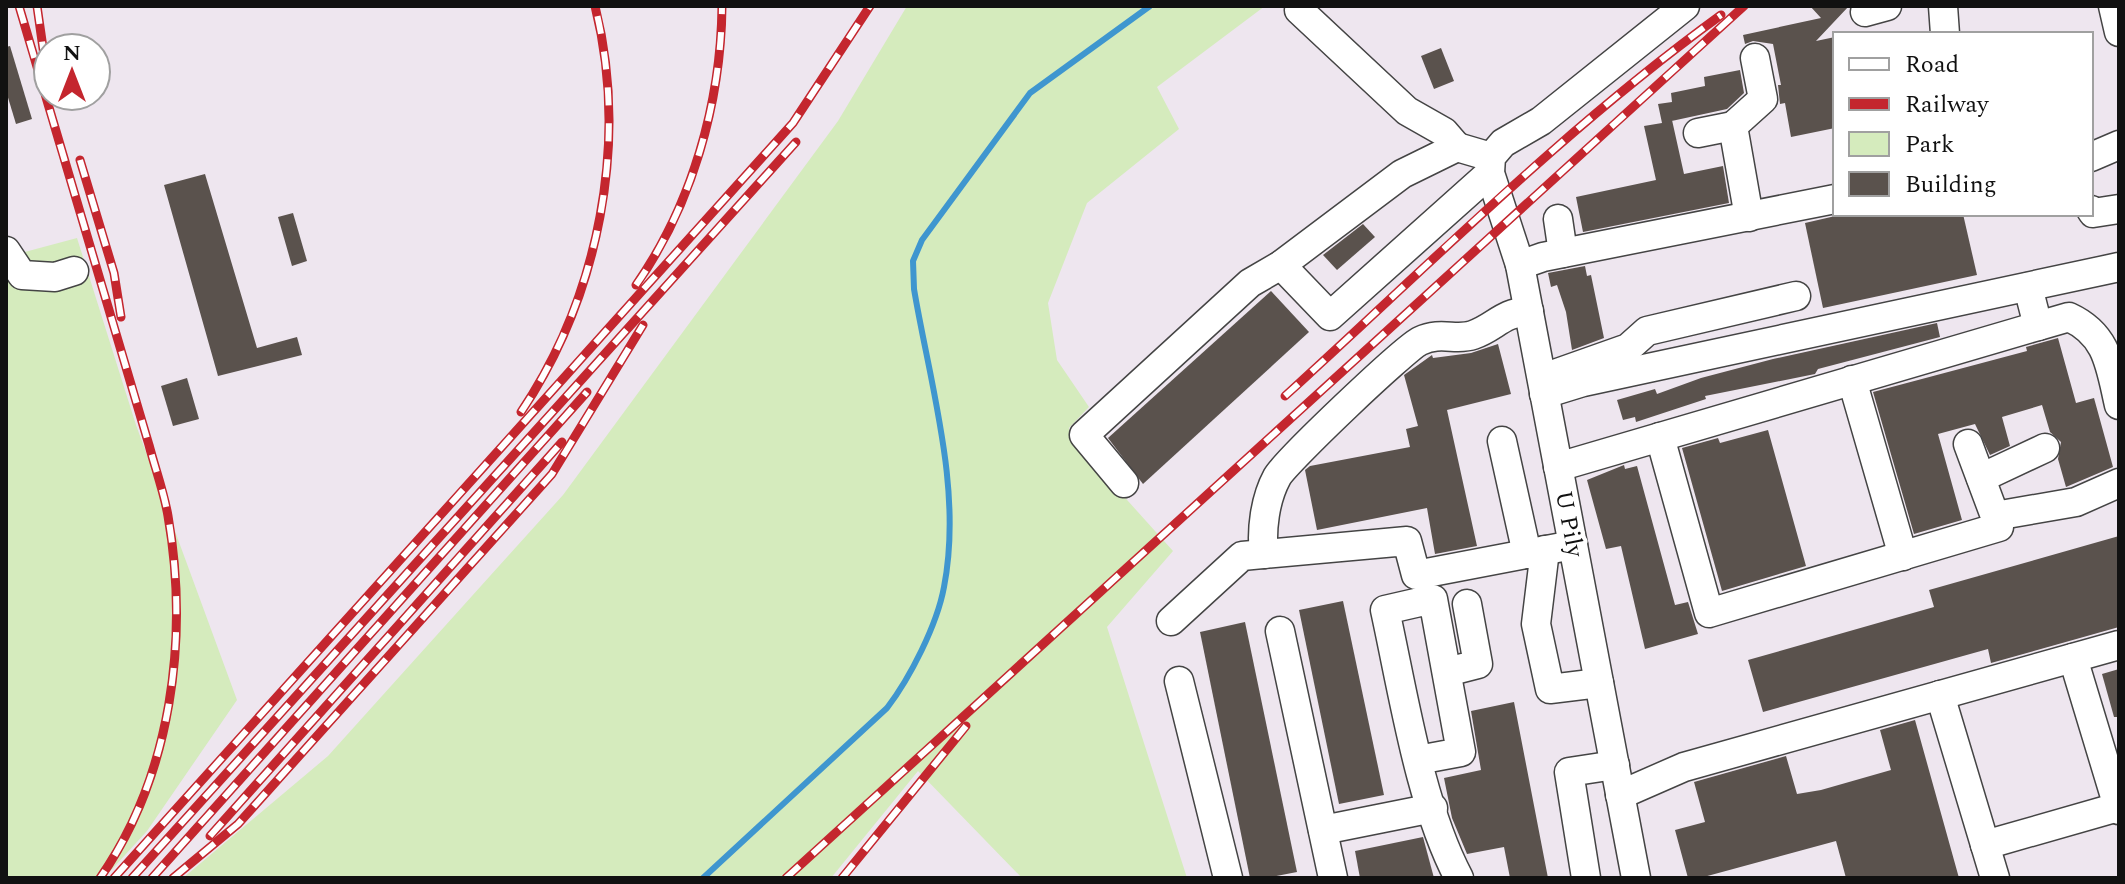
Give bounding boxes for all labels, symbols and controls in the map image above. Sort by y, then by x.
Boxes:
north arrow [32,32,112,112]
legend [1833,32,2093,216]
text: N [63,37,81,70]
text: Road [1905,47,1959,83]
text: Railway [1905,87,1990,123]
text: Park [1905,127,1955,163]
text: Building [1905,167,1997,203]
street label: U Pily [1545,488,1593,562]

